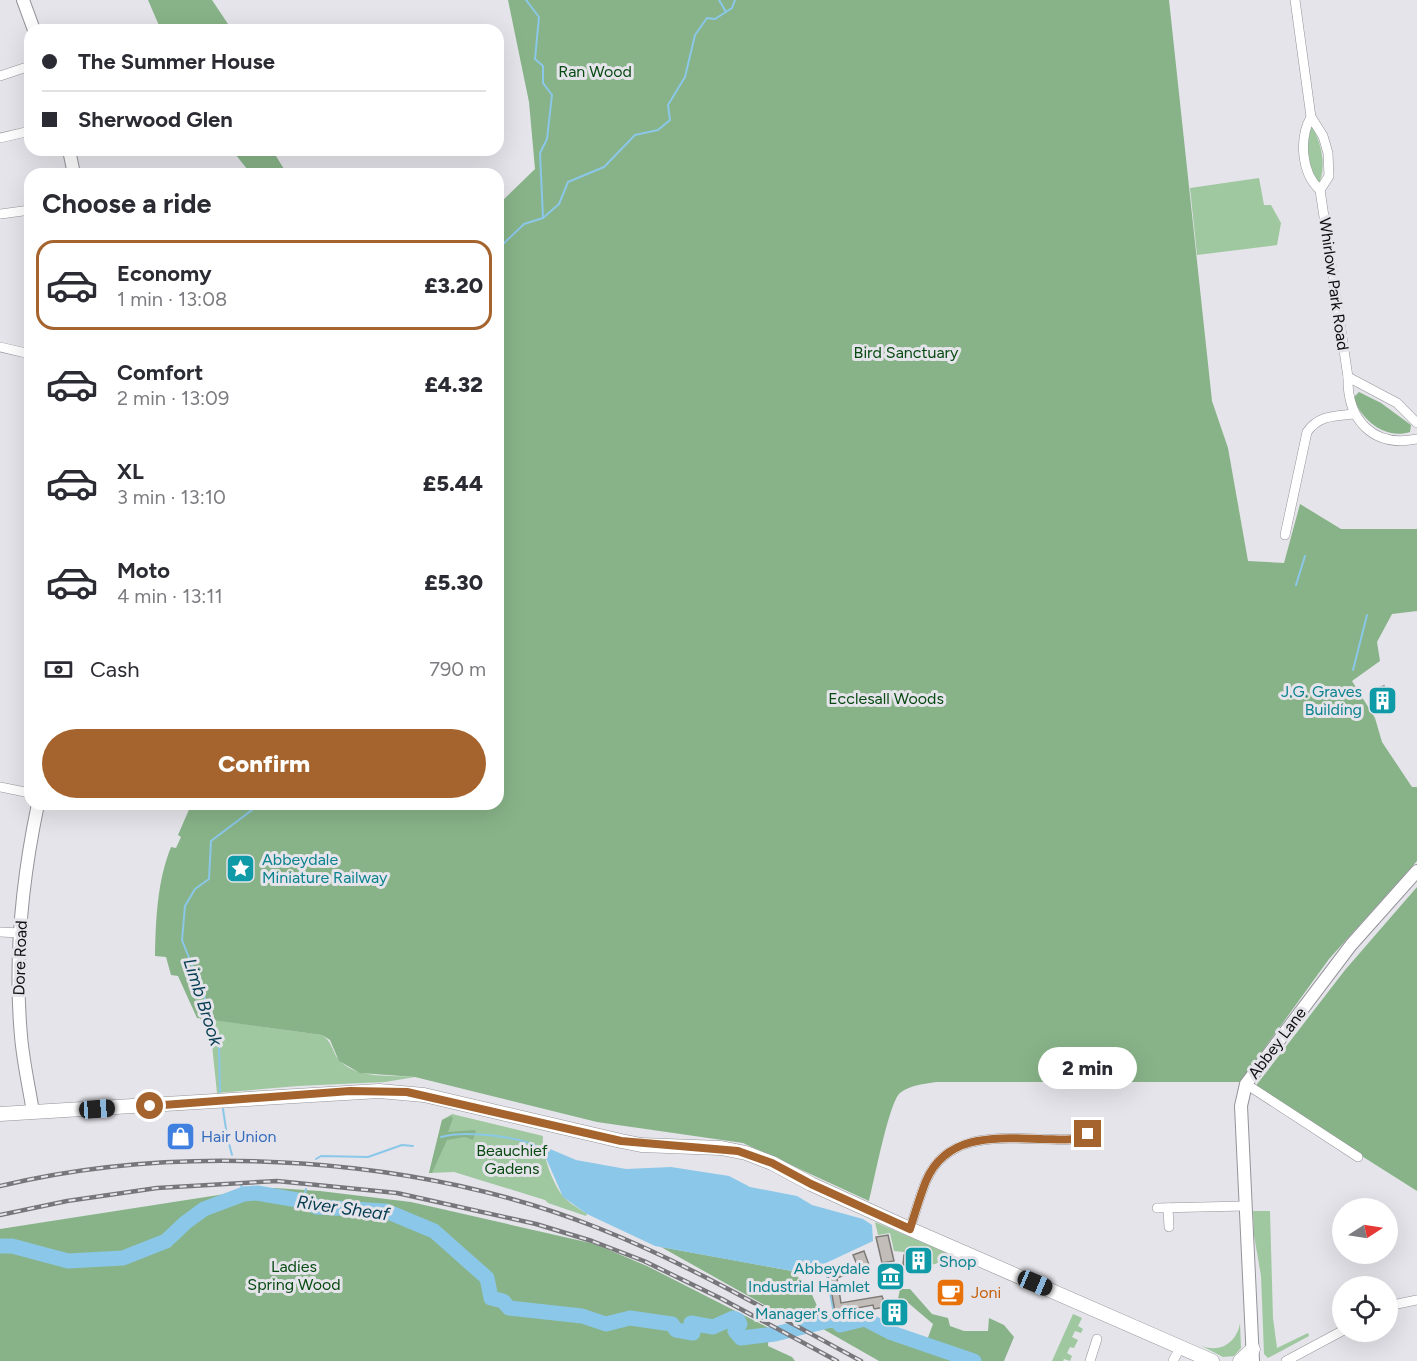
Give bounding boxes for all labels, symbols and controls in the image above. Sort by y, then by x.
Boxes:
text: The Summer House [78,48,275,75]
park label: Ran Wood [558,62,632,81]
text: Sherwood Glen [78,106,233,133]
text: Choose a ride [42,187,211,220]
street label: Whirlow Park Road [1315,216,1353,352]
icon: car [45,258,99,312]
text: Economy [117,260,212,287]
text: £3.20 [424,272,483,299]
text: 1 min · 13:08 [117,287,227,311]
park label: Bird Sanctuary [854,343,959,362]
icon: car [45,357,99,411]
text: Comfort [117,359,203,386]
text: £4.32 [425,371,483,398]
text: 2 min · 13:09 [117,386,229,410]
icon: car [45,456,99,510]
text: XL [117,458,144,485]
text: £5.44 [423,470,483,497]
text: 3 min · 13:10 [117,485,226,509]
icon: car [45,555,99,609]
text: Moto [117,557,170,584]
text: £5.30 [424,569,483,596]
text: 4 min · 13:11 [117,584,223,608]
icon: cash [42,653,75,686]
text: Cash [90,656,140,683]
text: 790 m [429,657,486,681]
place label: J.G. Graves Building [1281,682,1362,719]
building icon: J.G. Graves Building [1367,684,1399,716]
park label: Ecclesall Woods [828,689,944,708]
button: Confirm [42,729,486,798]
place label: Abbeydale Miniature Railway [262,850,388,887]
place icon: Abbeydale Miniature Railway [225,852,257,884]
street label: Dore Road [9,920,31,996]
water label: Limb Brook [179,955,228,1050]
street label: Abbey Lane [1244,1003,1310,1083]
callout: 2 min [1038,1047,1138,1089]
text: 2 min [1062,1056,1113,1080]
route start [136,1092,163,1119]
car [78,1099,116,1119]
shop icon: Hair Union [164,1120,196,1152]
route end [1074,1120,1101,1147]
place label: Hair Union [201,1127,276,1146]
park label: Beauchief Gadens [476,1141,548,1178]
water label: River Sheaf [295,1191,392,1226]
north arrow [1332,1198,1398,1264]
map controls [1332,1198,1398,1342]
building icon: Shop [902,1245,934,1277]
place label: Shop [939,1252,977,1271]
park label: Ladies Spring Wood [247,1257,341,1294]
place label: Abbeydale Industrial Hamlet [748,1259,870,1296]
museum icon: Abbeydale Industrial Hamlet [875,1261,907,1293]
car [1015,1268,1055,1298]
cafe icon: Joni [934,1276,966,1308]
button: locate [1332,1276,1398,1342]
place label: Joni [971,1283,1001,1302]
building icon: Manager's office [879,1297,911,1329]
place label: Manager's office [755,1304,874,1323]

